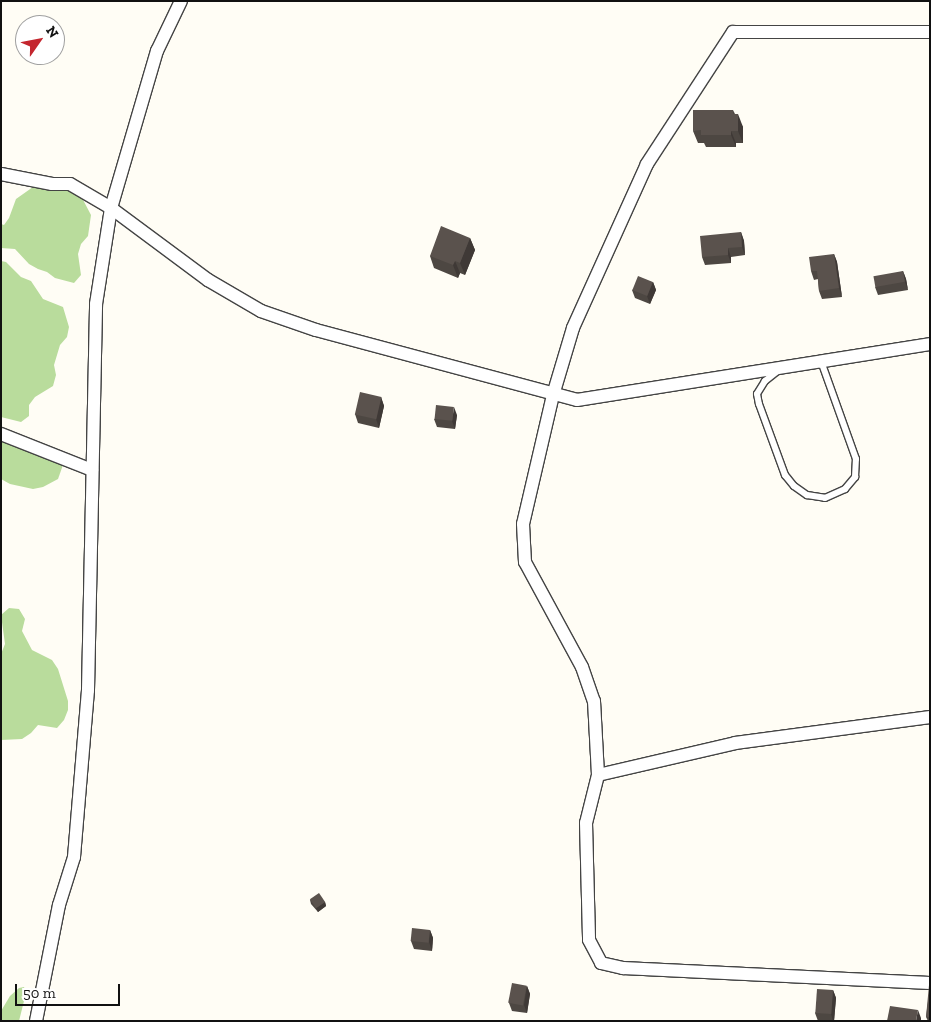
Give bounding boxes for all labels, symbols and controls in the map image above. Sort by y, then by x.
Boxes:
north arrow [15,15,65,65]
text: N [42,23,62,41]
scale bar [18,974,122,1006]
text: 50 m [23,984,56,1002]

